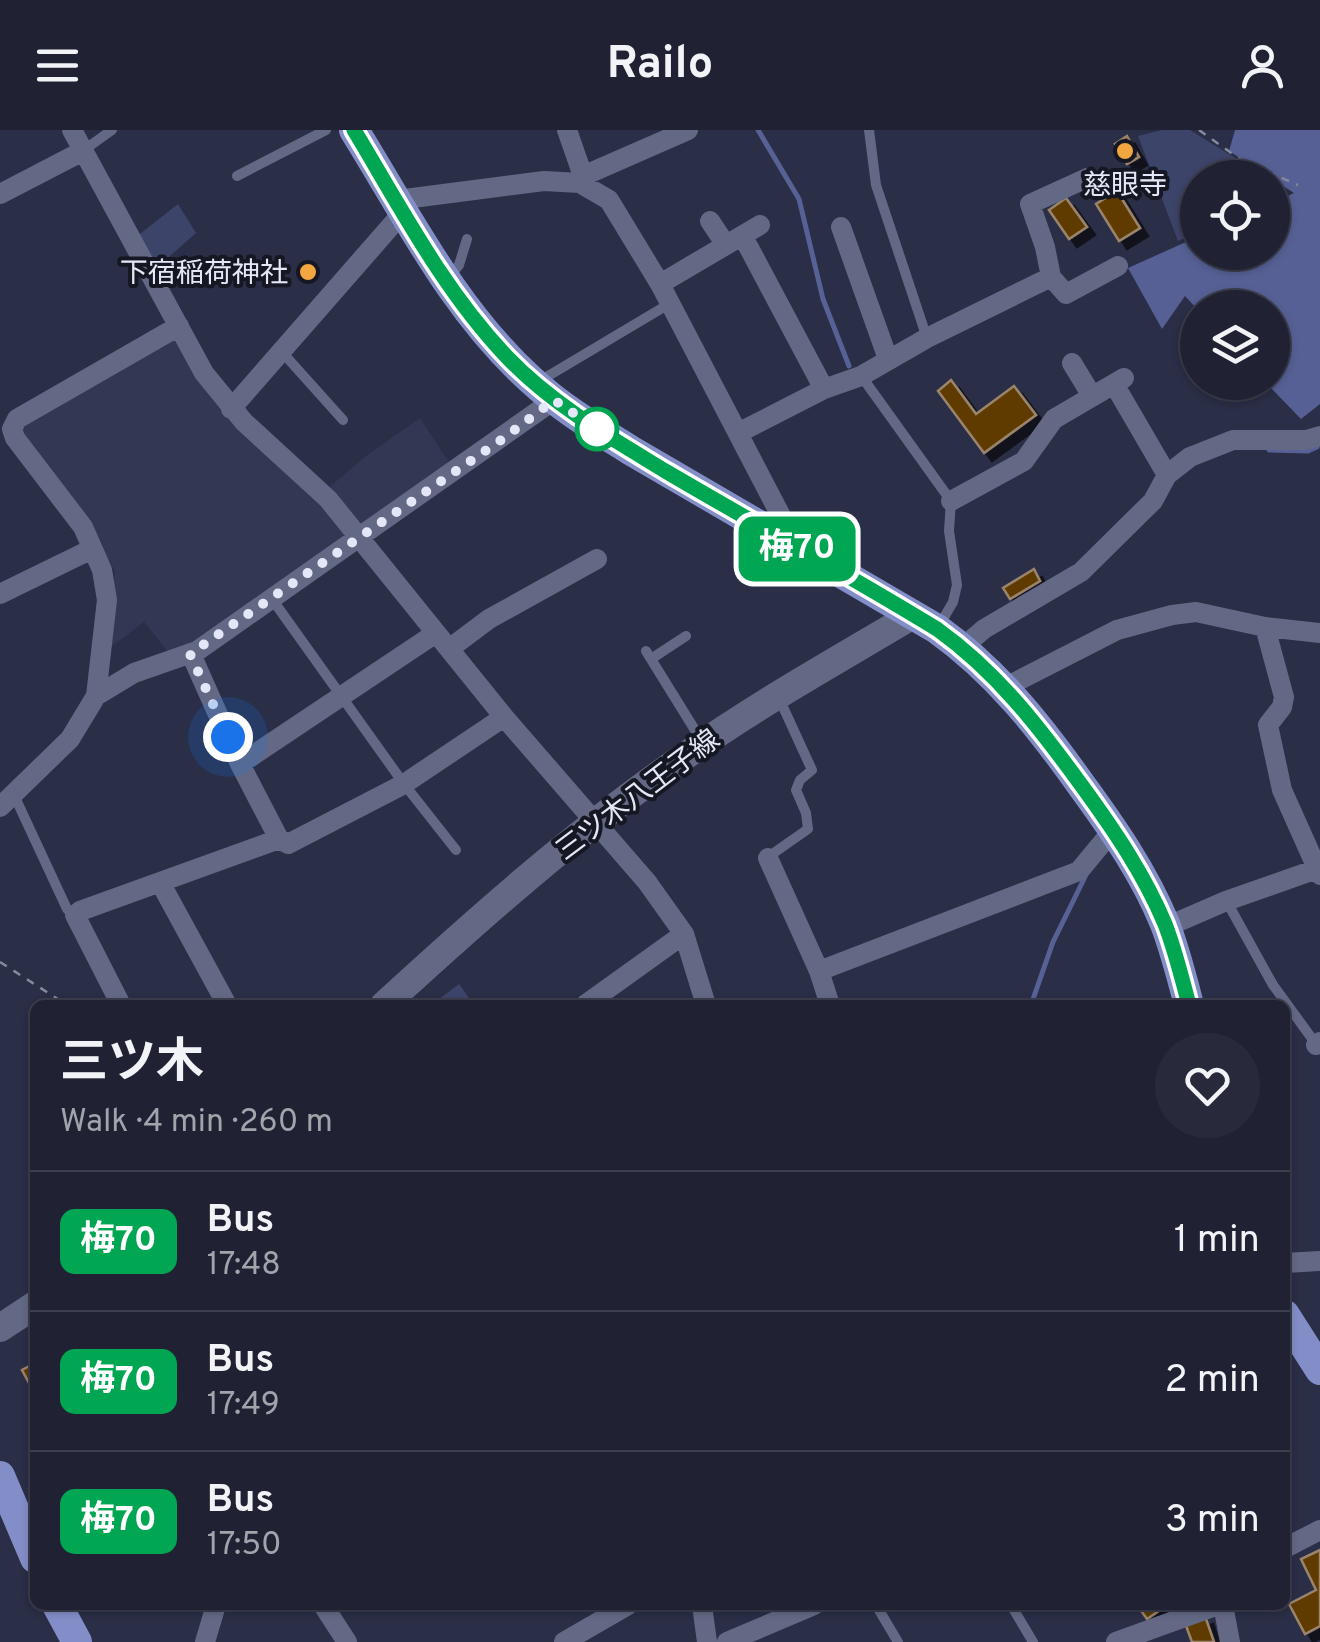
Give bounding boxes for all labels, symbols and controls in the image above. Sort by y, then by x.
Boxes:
text: Railo [607,37,713,94]
icon: menu [30,38,85,93]
icon: person [1235,38,1290,93]
marker: 慈眼寺 [1114,140,1136,162]
map controls [1180,160,1290,400]
button: locate [1180,160,1290,270]
place label: 慈眼寺 [1083,169,1167,205]
place label: 下宿稲荷神社 [120,257,288,293]
marker: 下宿稲荷神社 [297,261,319,283]
button: layers [1180,290,1290,400]
unlabelled marker [576,408,618,450]
line badge: 梅70 [740,516,854,582]
text: 梅70 [759,527,835,571]
your location [203,712,253,762]
street label: 三ツ木八王子線 [550,723,728,870]
button: heart [1155,1033,1260,1138]
text: 三ツ木 [60,1035,204,1095]
text: Walk · 4 min · 260 m [60,1103,333,1143]
text: Bus [207,1197,274,1246]
text: 1 min [1174,1217,1260,1266]
text: 梅70 [80,1219,157,1263]
text: 17:48 [207,1246,281,1286]
text: Bus [207,1337,274,1386]
text: 2 min [1165,1357,1260,1406]
text: 梅70 [80,1359,157,1403]
text: 17:49 [207,1386,280,1426]
text: Bus [207,1477,274,1526]
text: 3 min [1165,1497,1260,1546]
text: 梅70 [80,1499,157,1543]
text: 17:50 [207,1526,282,1566]

